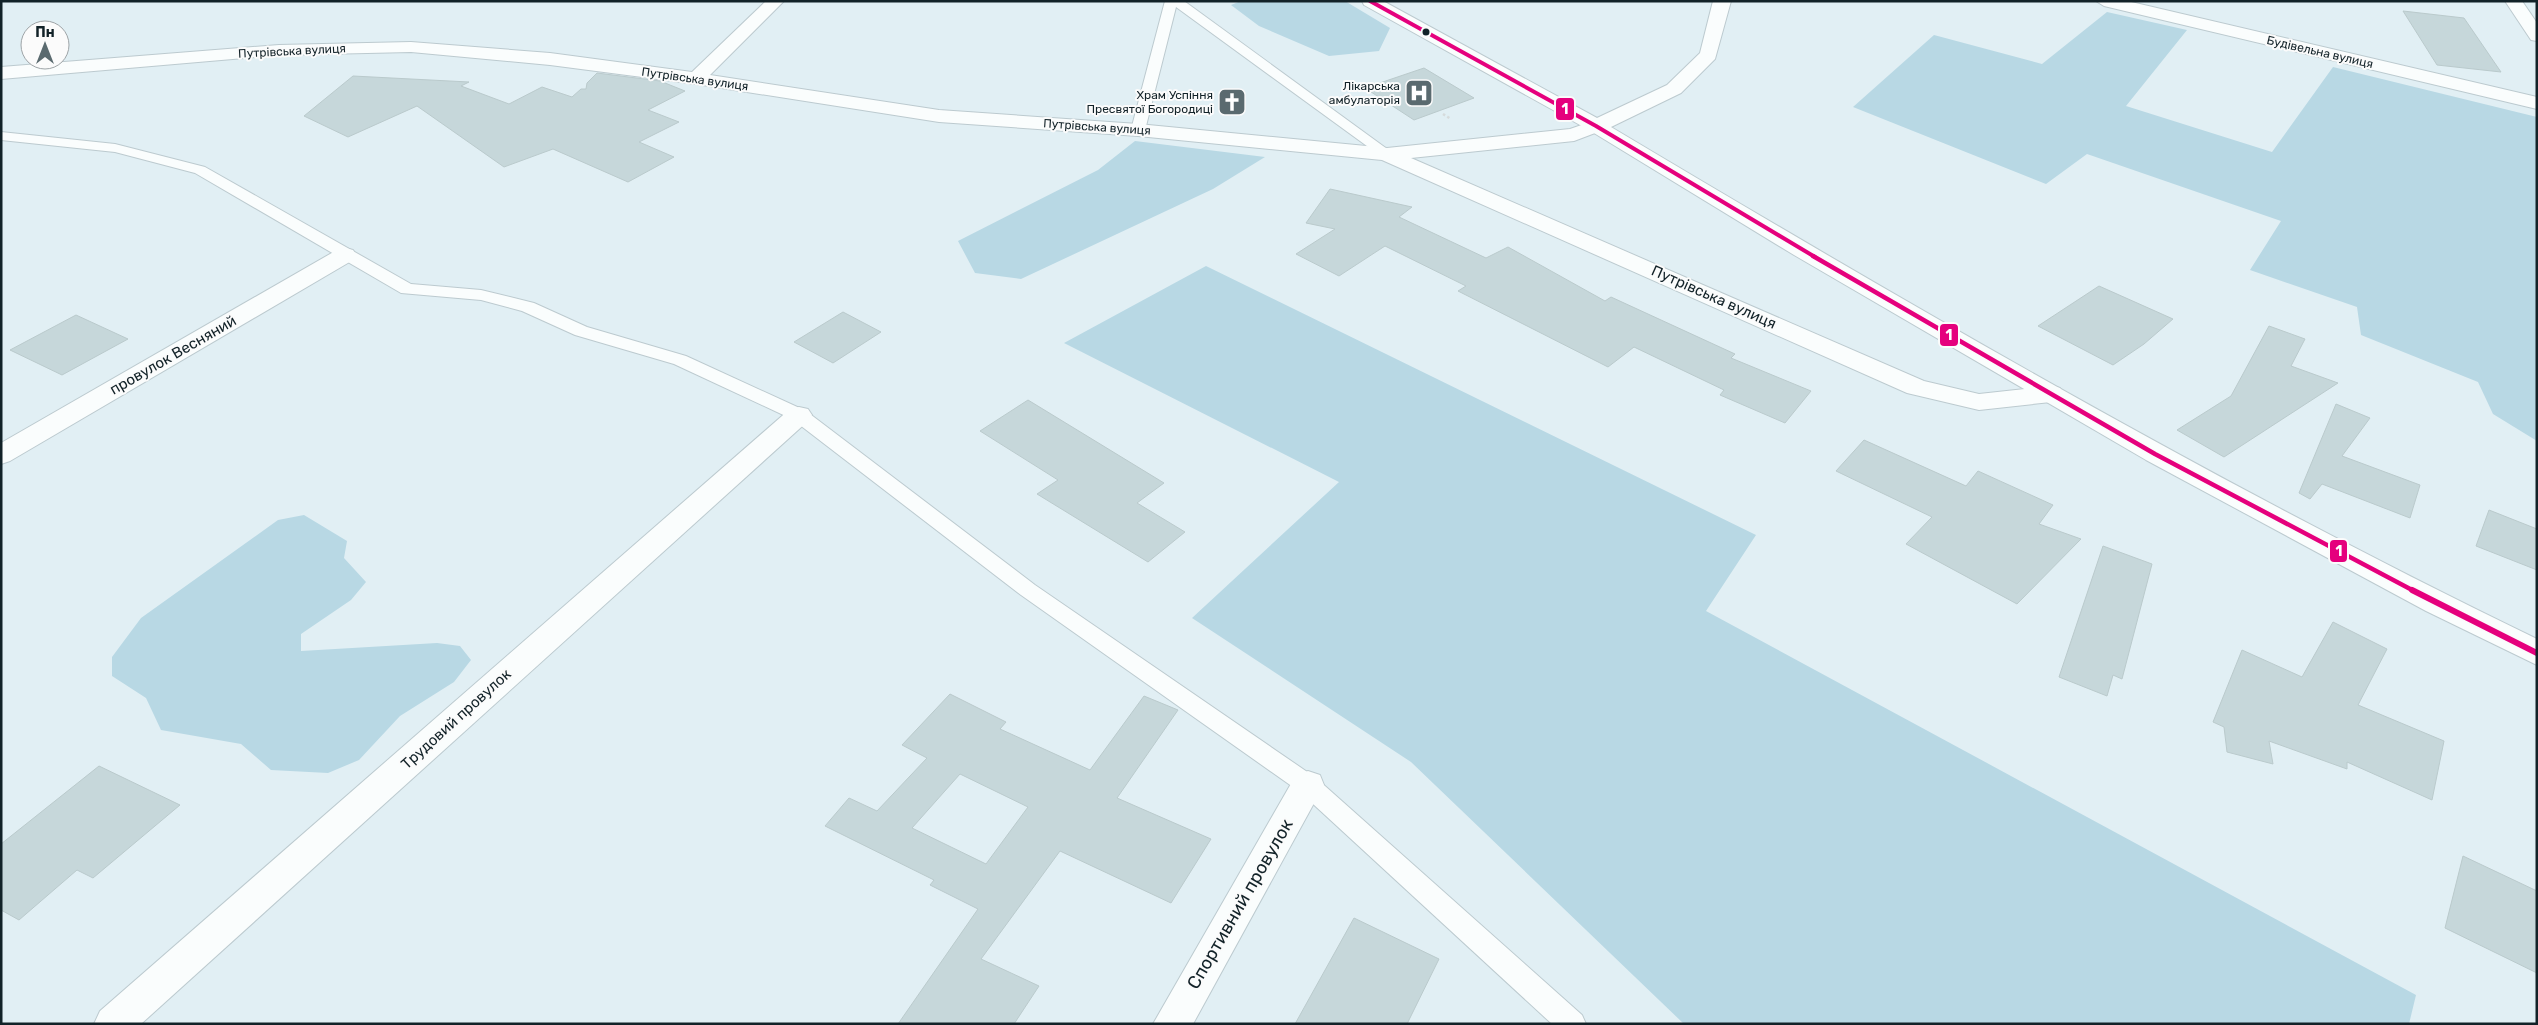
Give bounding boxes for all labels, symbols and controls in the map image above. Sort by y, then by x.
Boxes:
north arrow [20,20,70,70]
text: Пн [35,24,55,41]
unlabelled marker [1421,27,1431,37]
street label: Будівельна вулиця [2265,33,2375,71]
street label: Путрівська вулиця [238,41,346,61]
street label: Путрівська вулиця [641,65,749,93]
hospital icon: Лікарська амбулаторія [1404,78,1434,108]
place label: Лікарська амбулаторія [1329,79,1400,107]
church icon: Храм Успіння Пресвятої Богородиці [1217,87,1247,117]
place label: Храм Успіння Пресвятої Богородиці [1086,88,1213,116]
line badge: 1 [1555,97,1575,121]
text: 1 [1562,101,1569,118]
street label: Путрівська вулиця [1043,116,1151,138]
street label: Путрівська вулиця [1649,261,1779,333]
street label: провулок Весняний [107,311,239,399]
line badge: 1 [1939,323,1959,347]
text: 1 [1946,327,1953,344]
line badge: 1 [2329,539,2348,563]
text: 1 [2336,543,2343,560]
street label: Трудовий провулок [397,665,515,773]
street label: Спортивний провулок [1182,815,1298,993]

